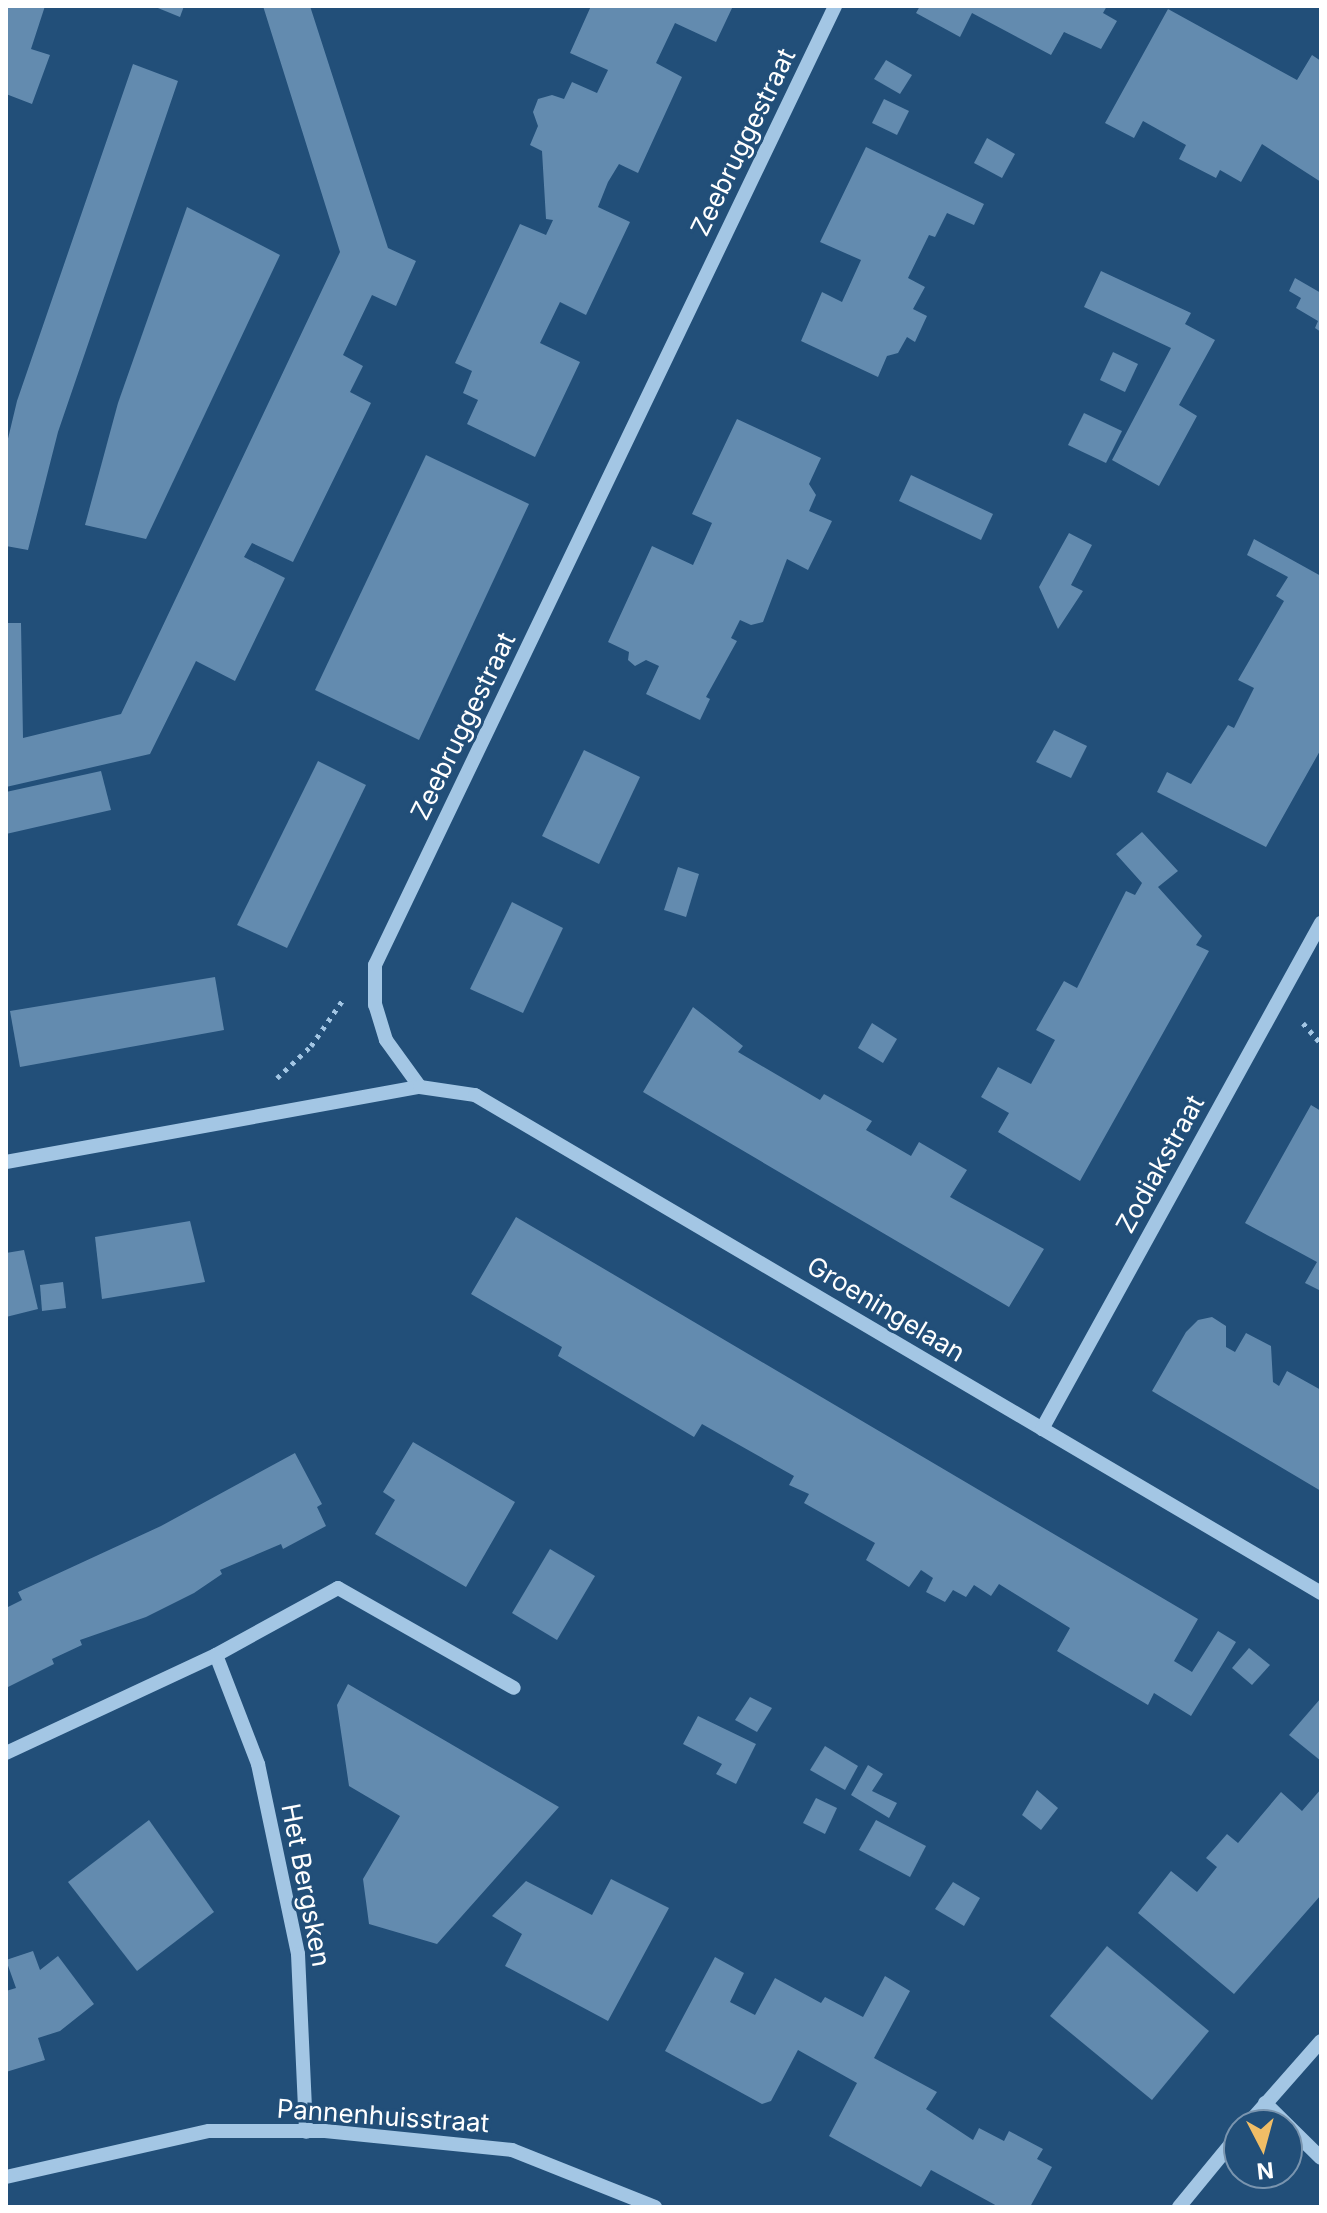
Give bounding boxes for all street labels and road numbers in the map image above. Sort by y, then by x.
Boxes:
street label: Zeebruggestraat [684,43,802,241]
street label: Zeebruggestraat [404,627,522,825]
street label: Zodiakstraat [1109,1090,1211,1238]
street label: Groeningelaan [801,1250,971,1368]
street label: Het Bergsken [275,1801,337,1969]
street label: Pannenhuisstraat [276,2093,490,2139]

